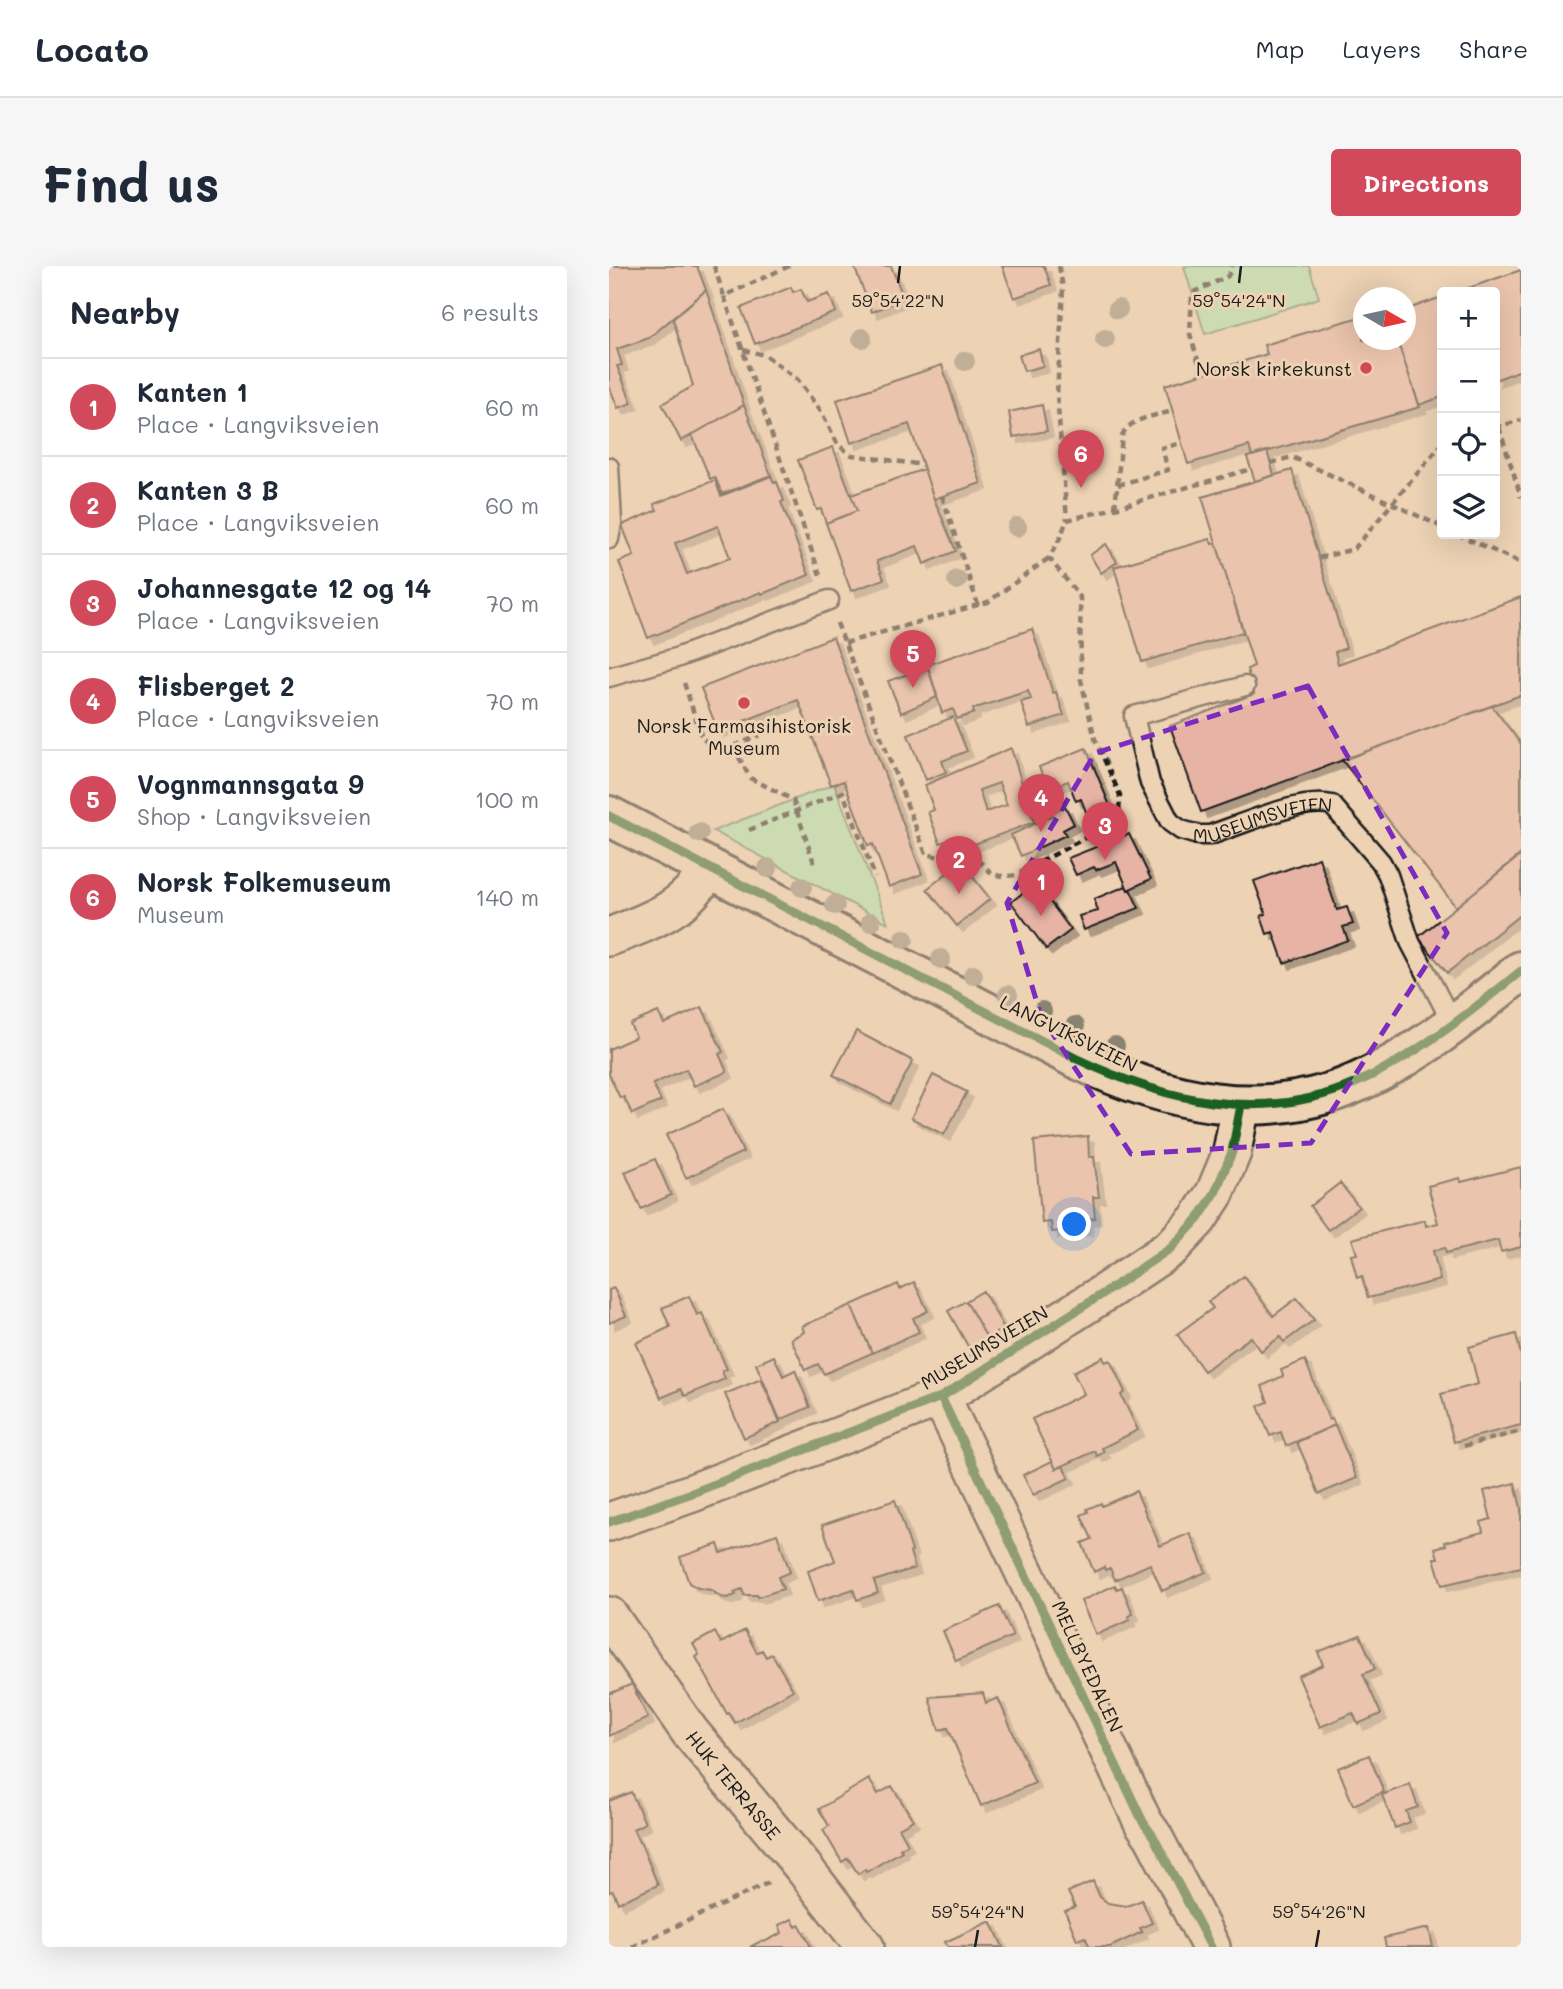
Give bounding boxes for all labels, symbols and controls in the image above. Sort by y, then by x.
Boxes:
text: Locato [35,27,149,70]
text: Map [1256,33,1304,64]
text: Layers [1342,33,1421,64]
text: Share [1459,33,1528,64]
button: Directions [1331,149,1521,216]
text: Find us [42,151,220,214]
north arrow [1353,287,1416,350]
map controls [1437,287,1500,539]
button: + [1437,287,1500,350]
text: 59°54'22"N [852,288,944,312]
text: 59°54'24"N [1192,288,1286,312]
text: Nearby [70,292,180,332]
text: 6 results [441,297,539,327]
button: − [1437,350,1500,413]
place label: Norsk kirkekunst [1196,356,1352,381]
marker: Norsk kirkekunst [1358,360,1374,376]
text: Kanten 1 [137,375,248,409]
text: 1 [88,392,98,422]
text: 60 m [485,392,539,422]
text: Place · Langviksveien [137,409,379,439]
button: locate [1437,413,1500,476]
pin: 6 [1058,430,1104,488]
text: Kanten 3 B [137,473,279,507]
button: layers [1437,476,1500,539]
text: 2 [87,490,99,520]
text: 60 m [485,490,539,520]
text: Place · Langviksveien [137,507,379,537]
text: Johannesgate 12 og 14 [137,571,431,605]
text: 3 [86,588,100,618]
text: 70 m [486,588,539,618]
text: Place · Langviksveien [137,605,379,635]
pin: 5 [890,630,936,688]
text: Flisberget 2 [137,669,295,703]
text: 4 [86,686,100,716]
text: 70 m [486,686,539,716]
marker: Norsk Farmasihistorisk Museum [736,695,752,711]
text: Place · Langviksveien [137,703,379,733]
place label: Norsk Farmasihistorisk Museum [637,713,851,760]
text: Vognmannsgata 9 [137,767,364,801]
pin: 4 [1018,774,1064,832]
text: 5 [86,784,100,814]
text: 100 m [475,784,539,814]
street label: MUSEUMSVEIEN [1193,791,1333,848]
text: Shop · Langviksveien [137,801,371,831]
pin: 3 [1082,802,1128,860]
pin: 2 [936,836,982,894]
pin: 1 [1018,858,1064,916]
text: Norsk Folkemuseum [137,865,391,899]
text: 6 [86,882,100,912]
text: 140 m [475,882,539,912]
text: Museum [137,899,224,929]
street label: LANGVIKSVEIEN [996,989,1142,1077]
your location [1057,1207,1091,1241]
street label: MUSEUMSVEIEN [916,1299,1052,1395]
street label: MELLBYEDALEN [1047,1596,1129,1736]
street label: HUK TERRASSE [681,1725,787,1844]
text: 59°54'24"N [931,1899,1025,1923]
text: 59°54'26"N [1272,1899,1366,1923]

